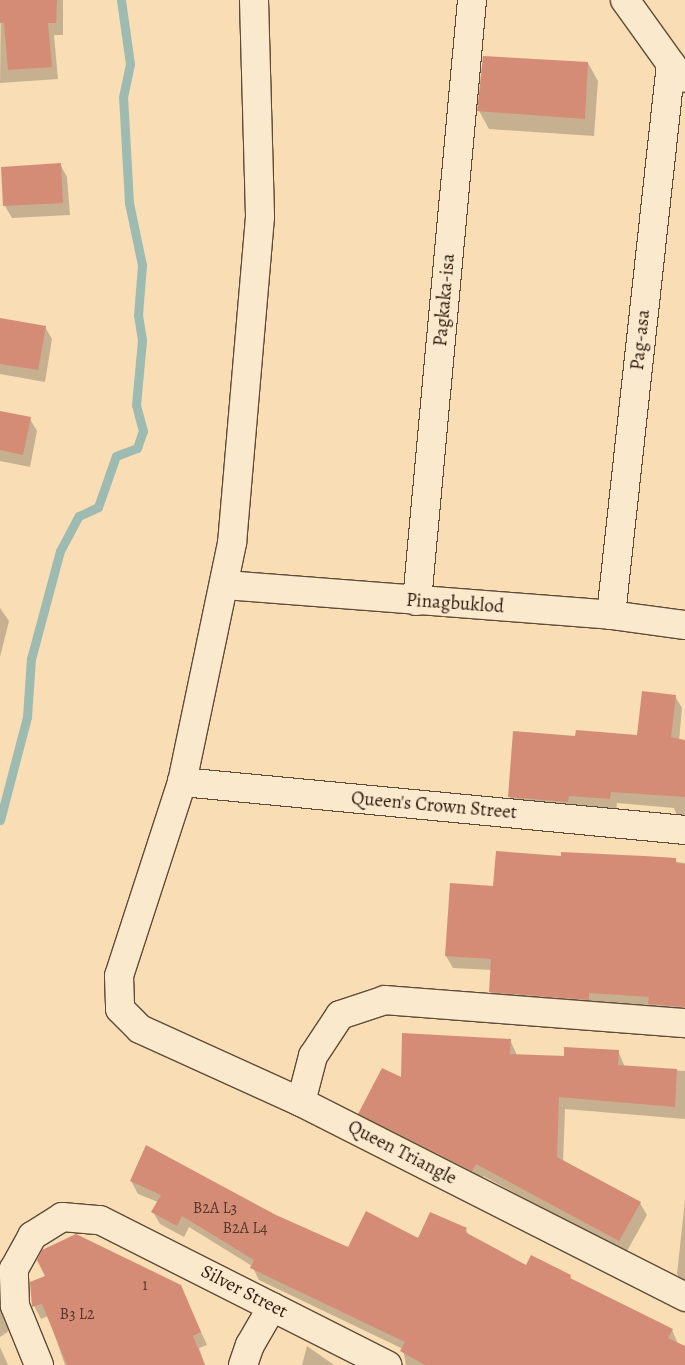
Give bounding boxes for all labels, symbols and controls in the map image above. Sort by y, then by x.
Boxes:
street label: Pagkaka-isa [430,253,460,347]
street label: Pag-asa [626,308,656,372]
street label: Pinagbuklod [405,589,505,619]
street label: Queen's Crown Street [350,787,518,825]
street label: Queen Triangle [344,1116,460,1190]
house number: B2A L3 [193,1198,237,1218]
house number: B2A L4 [222,1218,268,1238]
street label: Silver Street [197,1260,291,1324]
house number: 1 [142,1275,148,1295]
house number: B3 L2 [59,1304,95,1324]

